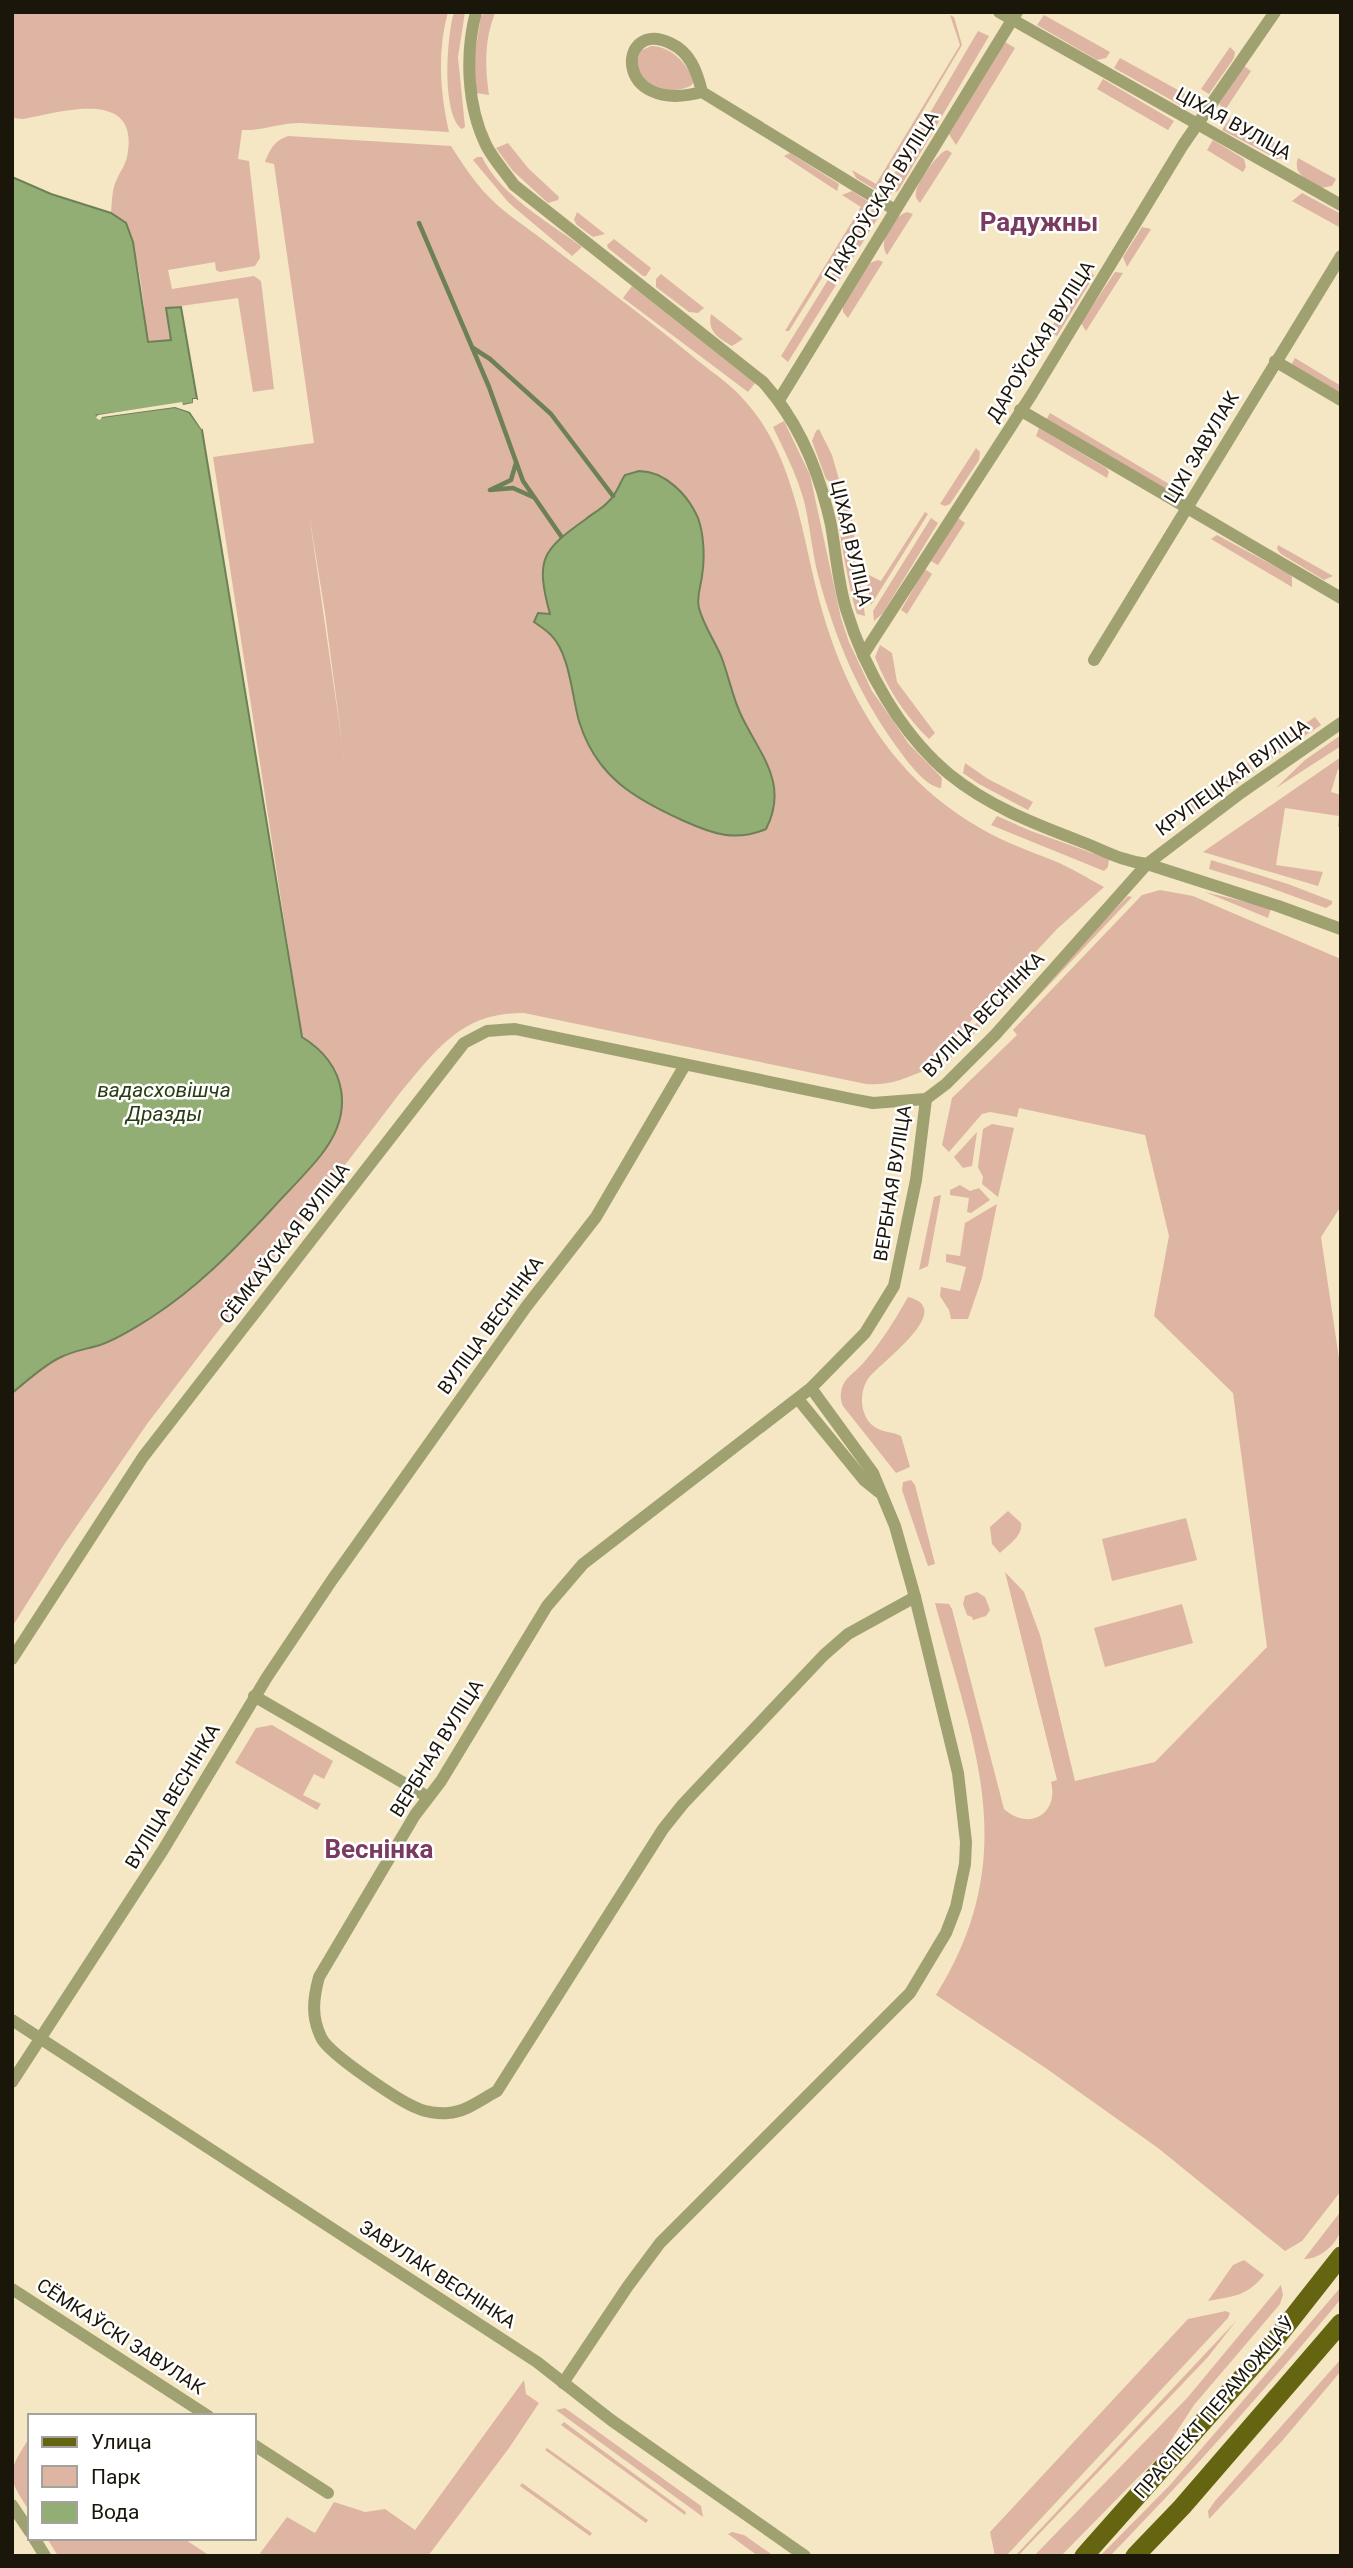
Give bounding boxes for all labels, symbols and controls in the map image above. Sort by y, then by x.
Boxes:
street label: ЦІХАЯ ВУЛІЦА [1172,82,1296,165]
street label: ПАКРОЎСКАЯ ВУЛІЦА [819,106,944,286]
district label: Радужны [980,207,1098,237]
street label: ДАРОЎСКАЯ ВУЛІЦА [981,256,1100,426]
street label: ЦІХІ ЗАВУЛАК [1159,387,1244,507]
street label: ЦІХАЯ ВУЛІЦА [826,478,877,609]
street label: КРУПЕЦКАЯ ВУЛІЦА [1151,714,1314,841]
street label: ВУЛІЦА ВЕСНІНКА [918,947,1049,1082]
water label: вадасховішча Дразды [97,1078,231,1126]
street label: ВЕРБНАЯ ВУЛІЦА [869,1103,916,1263]
street label: СЁМКАЎСКАЯ ВУЛІЦА [214,1158,355,1328]
street label: ВУЛІЦА ВЕСНІНКА [433,1251,549,1399]
street label: ВЕРБНАЯ ВУЛІЦА [385,1675,488,1821]
street label: ВУЛІЦА ВЕСНІНКА [120,1719,225,1873]
district label: Веснінка [324,1834,434,1864]
street label: ЗАВУЛАК ВЕСНІНКА [355,2215,521,2334]
street label: СЁМКАЎСКІ ЗАВУЛАК [32,2274,210,2400]
street label: ПРАСПЕКТ ПЕРАМОЖЦАЎ [1129,2312,1300,2503]
legend [28,2414,256,2540]
text: Улица [91,2430,152,2454]
text: Парк [91,2465,141,2489]
text: Вода [91,2500,139,2524]

